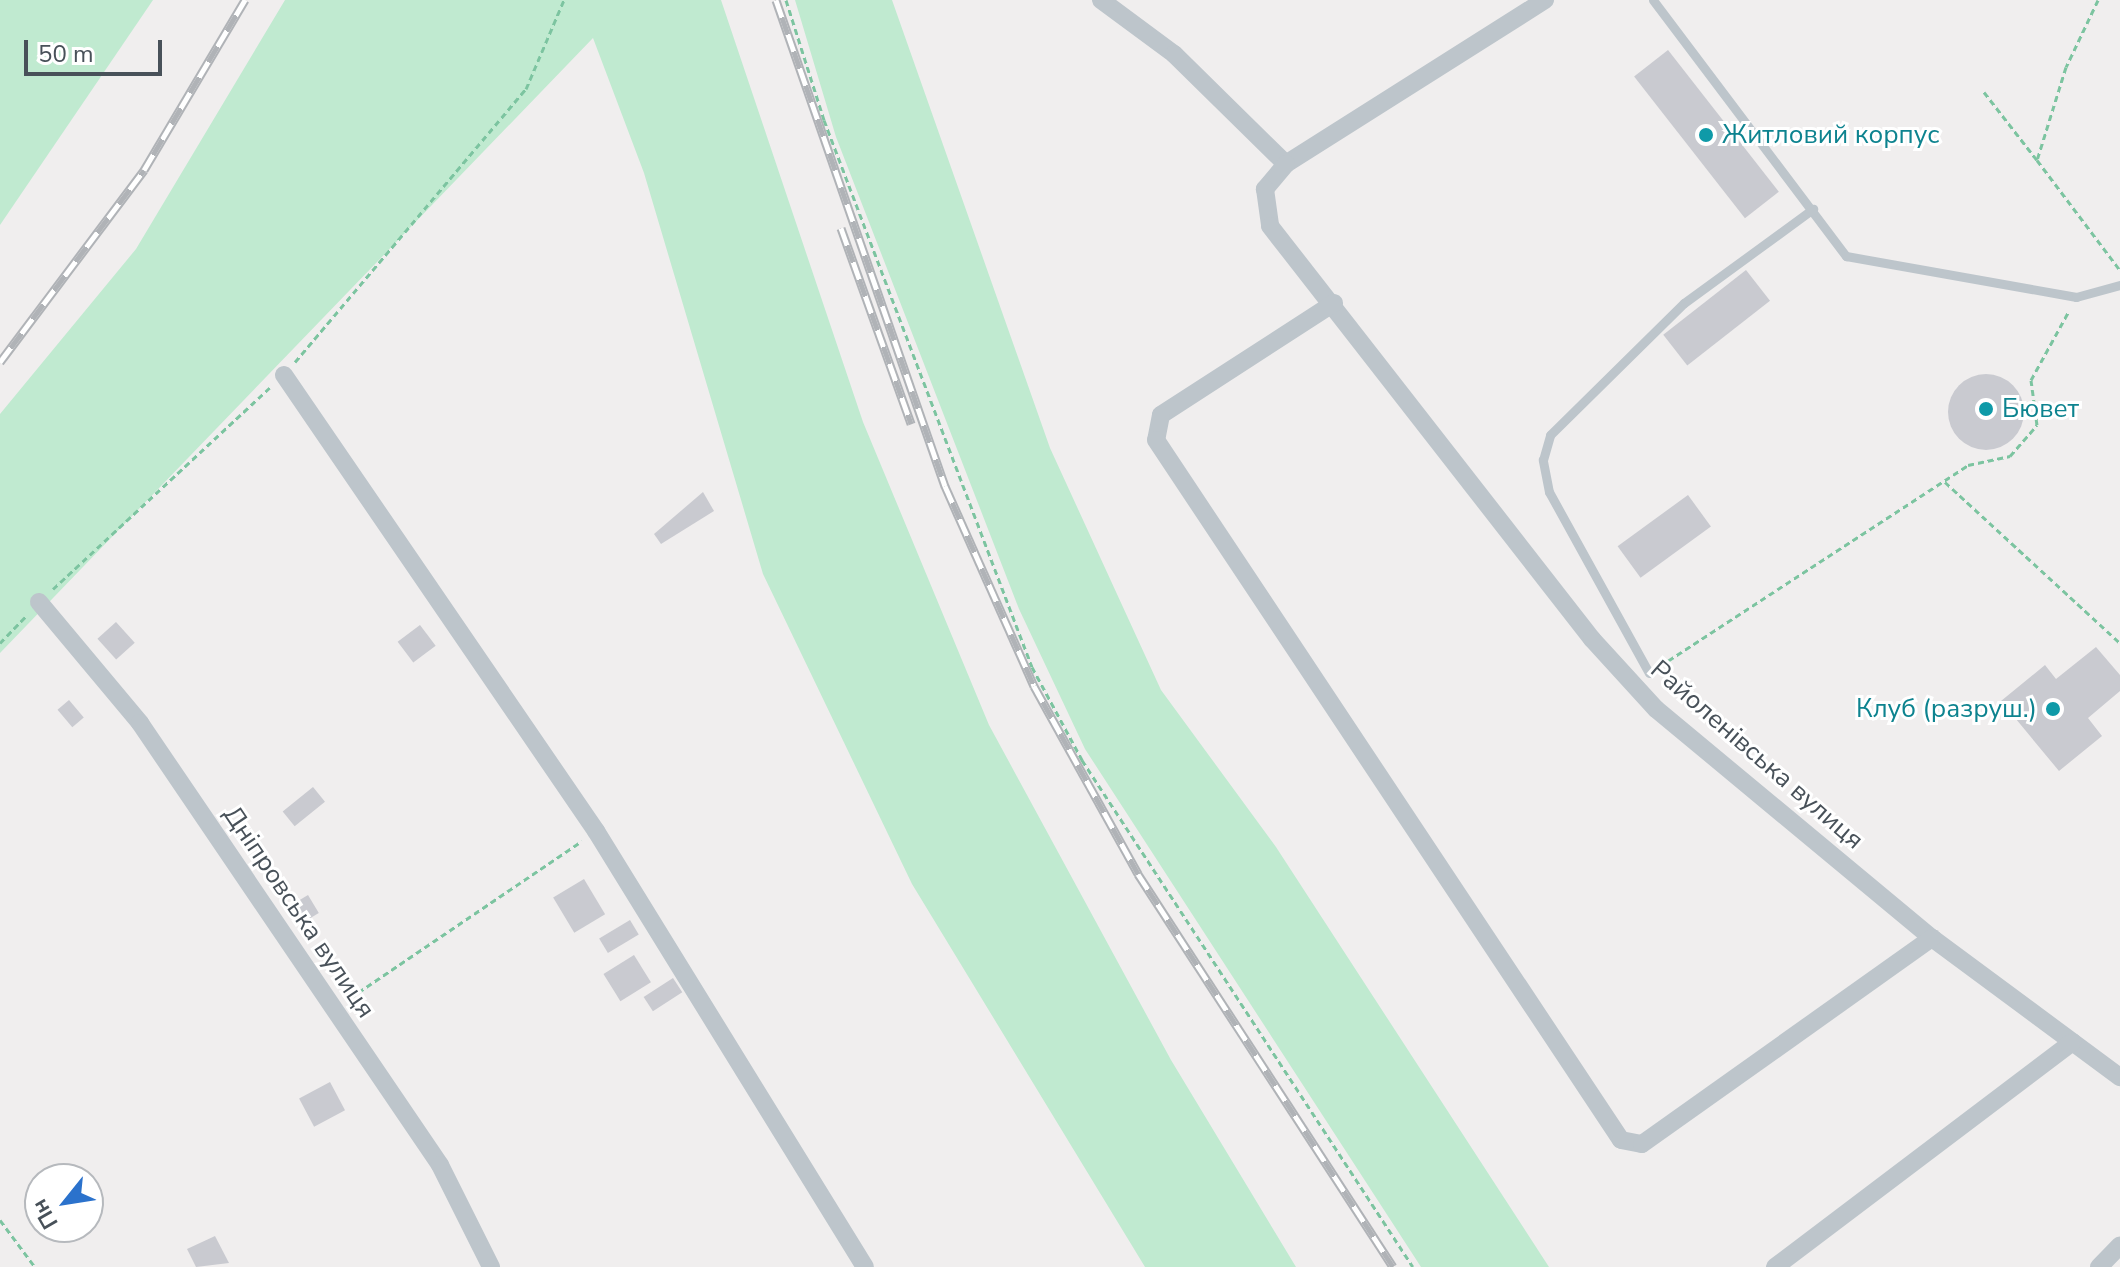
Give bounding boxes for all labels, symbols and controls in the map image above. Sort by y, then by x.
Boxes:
scale bar [28,24,166,74]
text: 50 m [38,38,94,70]
place label: Житловий корпус [1722,119,1940,151]
marker: Житловий корпус [1697,126,1715,144]
place label: Бювет [2002,393,2079,425]
marker: Бювет [1977,400,1995,418]
street label: Райоленівська вулиця [1644,654,1870,856]
place label: Клуб (разруш.) [1856,693,2037,725]
marker: Клуб (разруш.) [2044,700,2062,718]
street label: Дніпровська вулиця [217,800,381,1024]
north arrow [24,1163,104,1243]
text: Пн [24,1193,66,1235]

